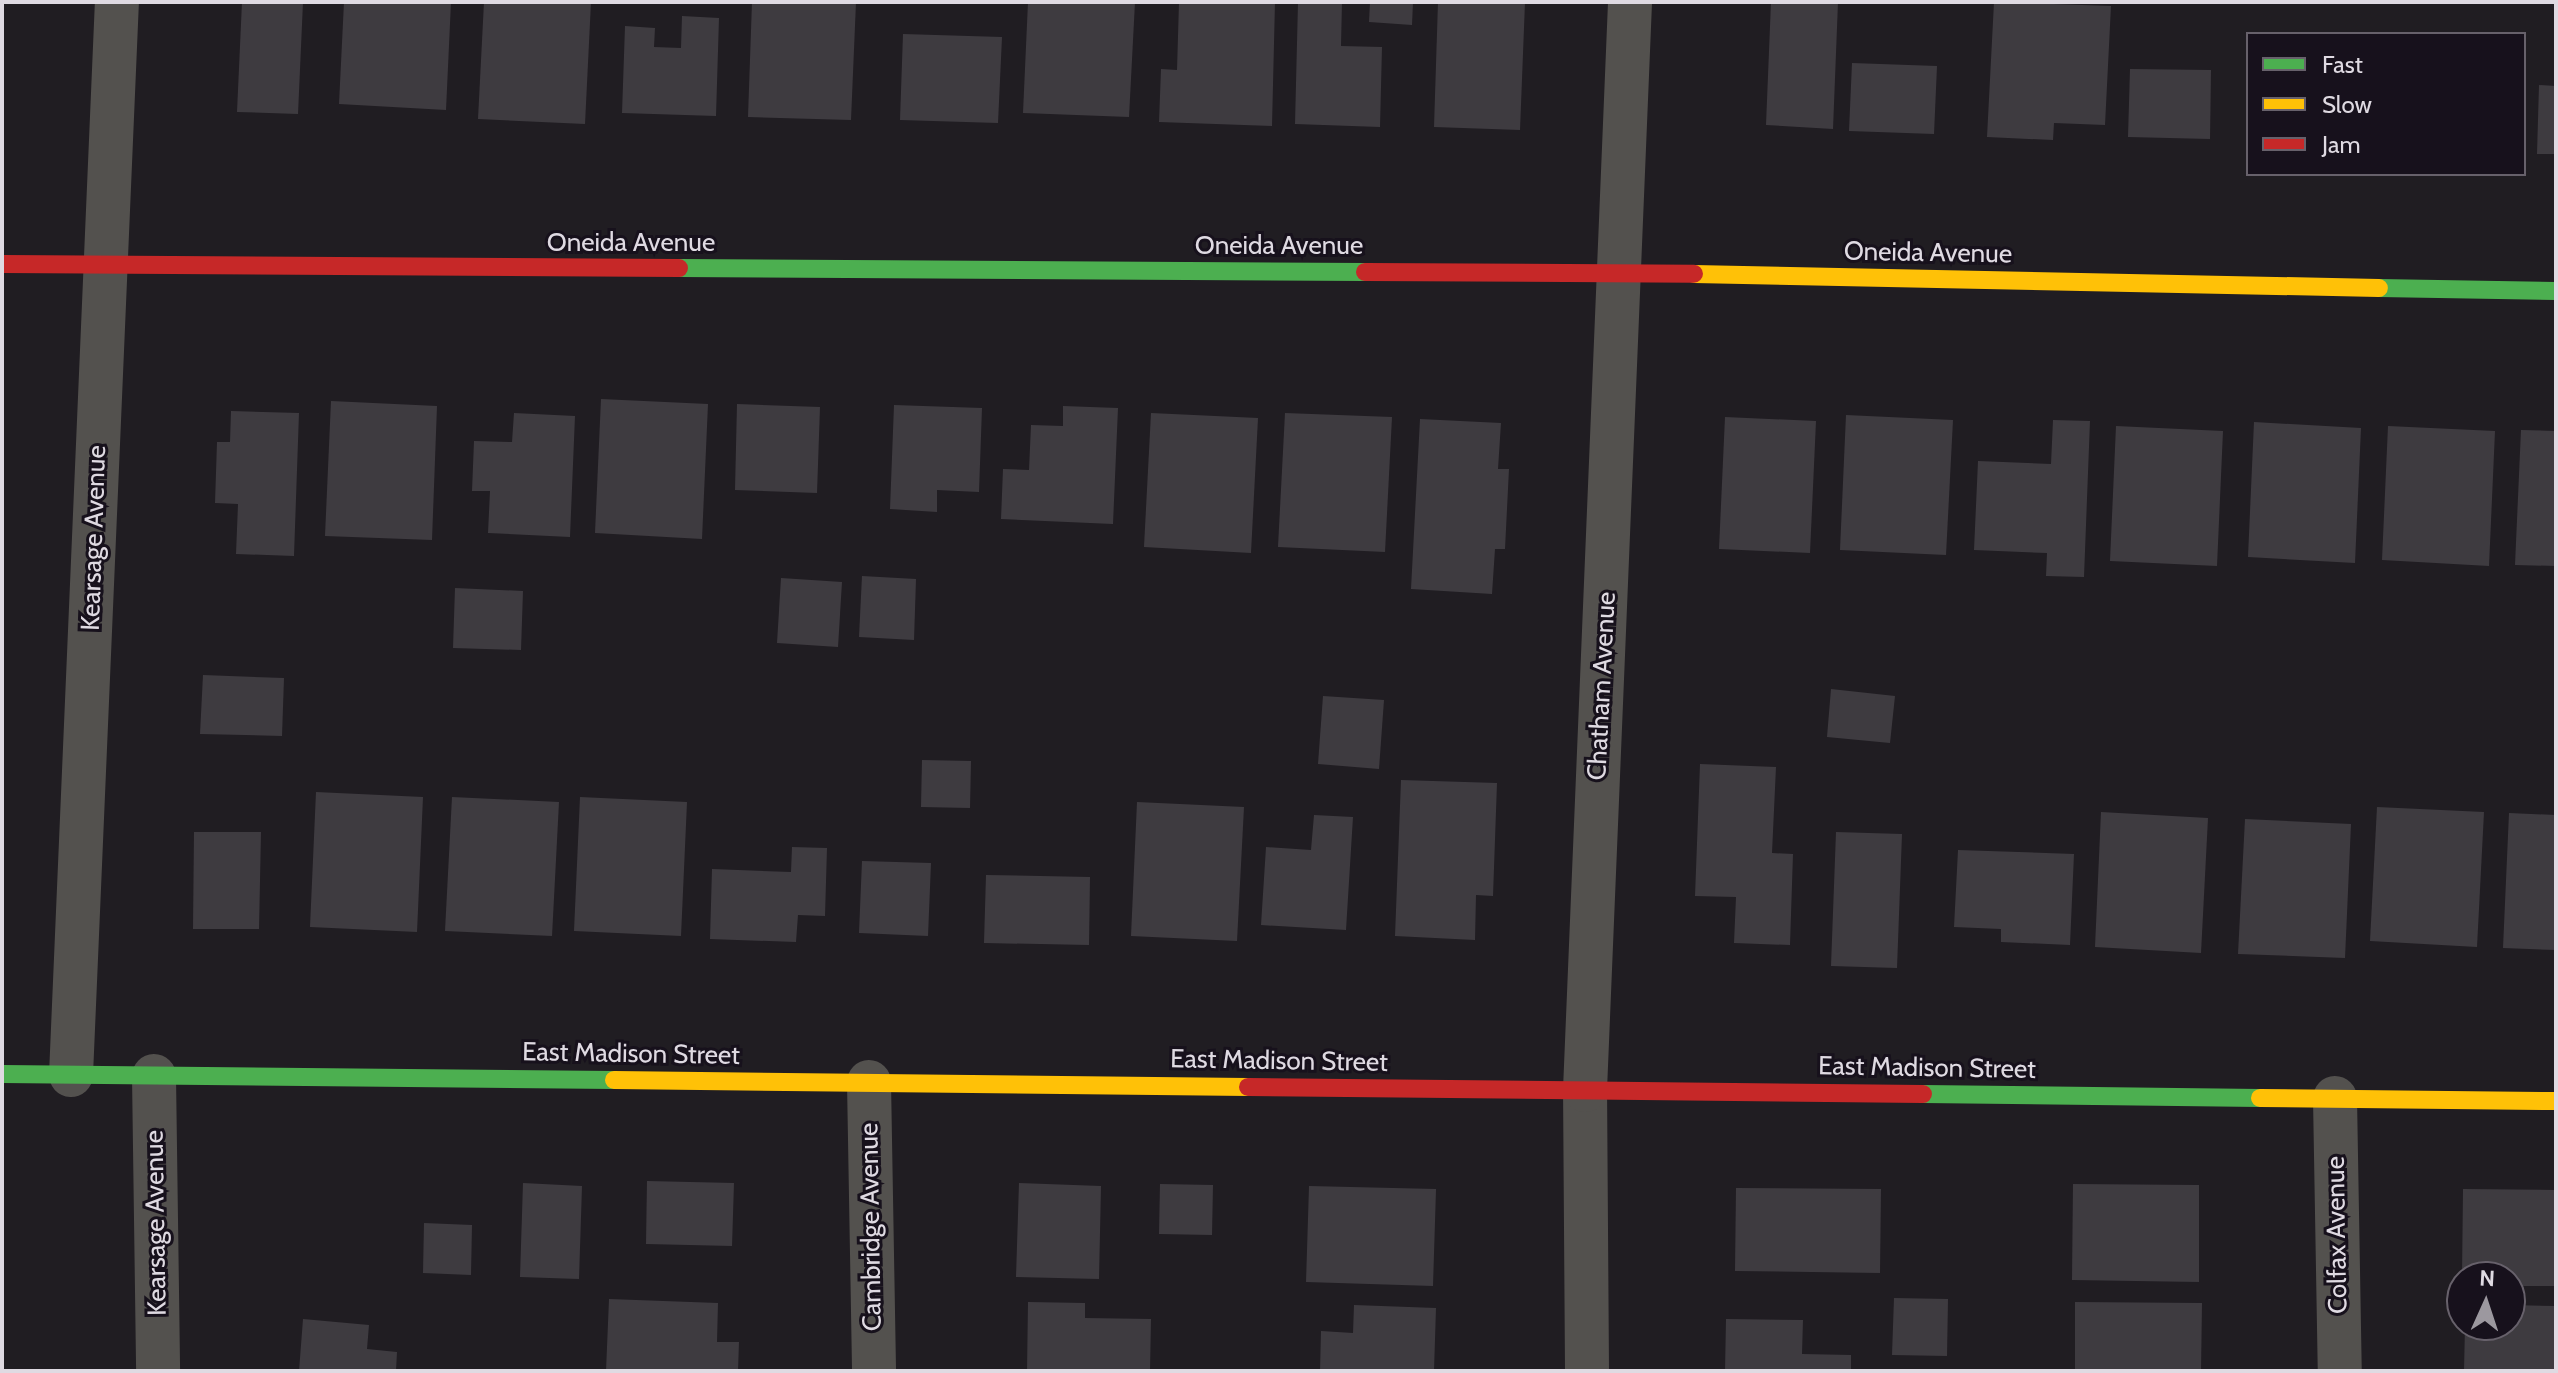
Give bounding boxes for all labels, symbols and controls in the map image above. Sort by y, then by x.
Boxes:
legend [2246,32,2526,176]
text: Fast [2322,50,2363,79]
text: Slow [2322,90,2372,119]
text: Jam [2322,130,2360,159]
street label: Oneida Avenue [547,227,715,259]
street label: Oneida Avenue [1195,230,1363,262]
street label: Oneida Avenue [1844,236,2012,270]
street label: Kearsage Avenue [75,445,113,631]
street label: Chatham Avenue [1581,591,1623,781]
street label: East Madison Street [522,1037,740,1071]
street label: East Madison Street [1170,1044,1388,1078]
street label: East Madison Street [1818,1051,2036,1085]
street label: Cambridge Avenue [854,1123,888,1331]
street label: Kearsage Avenue [139,1130,173,1316]
street label: Colfax Avenue [2320,1156,2354,1314]
north arrow [2446,1261,2526,1341]
text: N [2479,1265,2496,1292]

